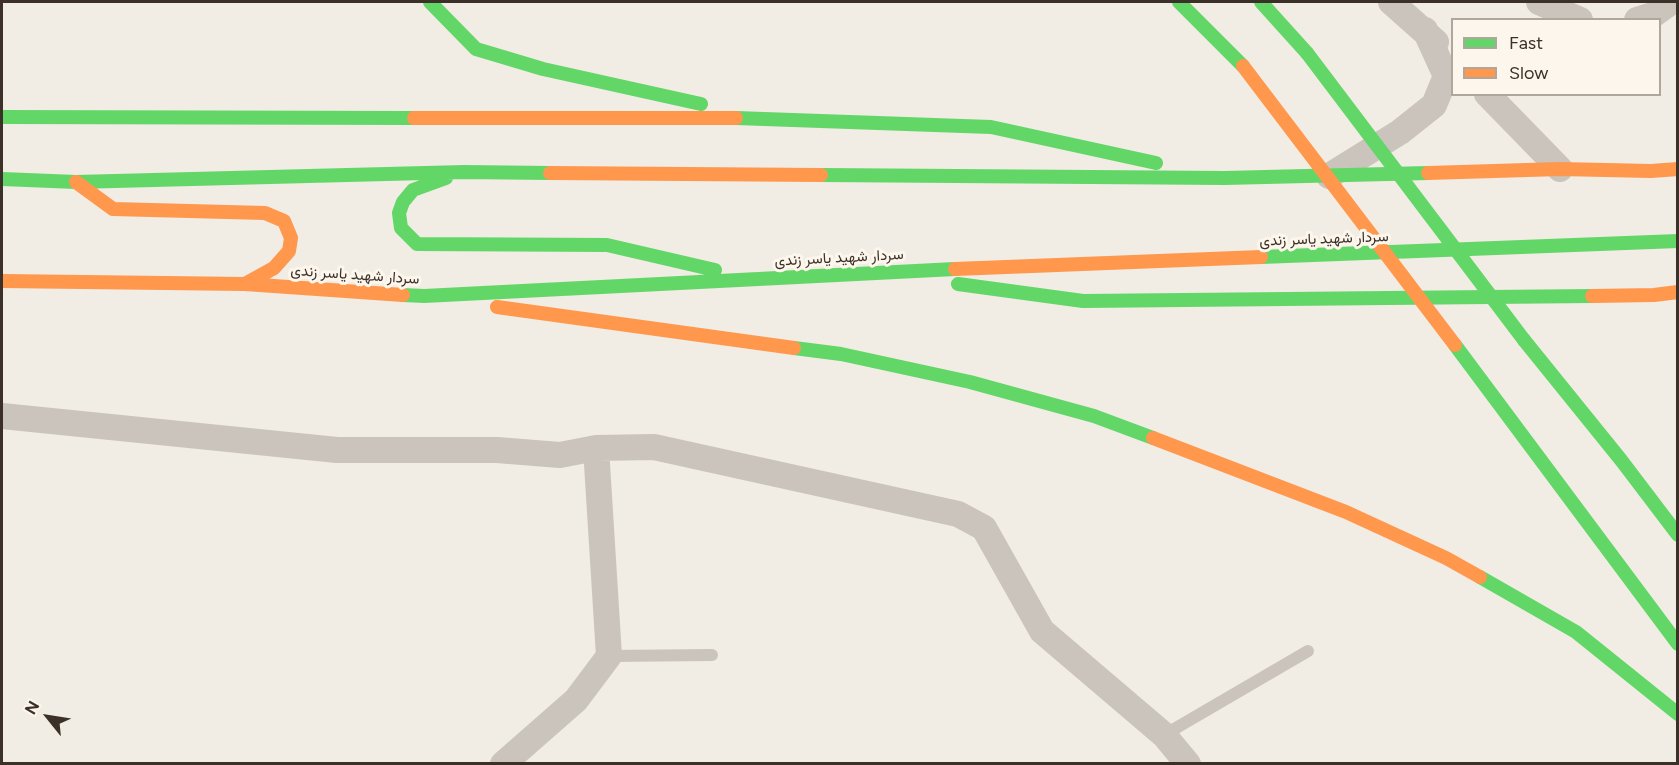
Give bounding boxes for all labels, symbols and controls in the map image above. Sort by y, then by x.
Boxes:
legend [1451,18,1661,96]
text: Fast [1509,32,1543,54]
text: Slow [1509,62,1548,84]
street label: سردار شهید یاسر زندی [1259,228,1389,250]
street label: سردار شهید یاسر زندی [774,246,904,270]
street label: سردار شهید یاسر زندی [290,262,420,288]
north arrow [18,687,78,747]
text: N [21,698,43,718]

